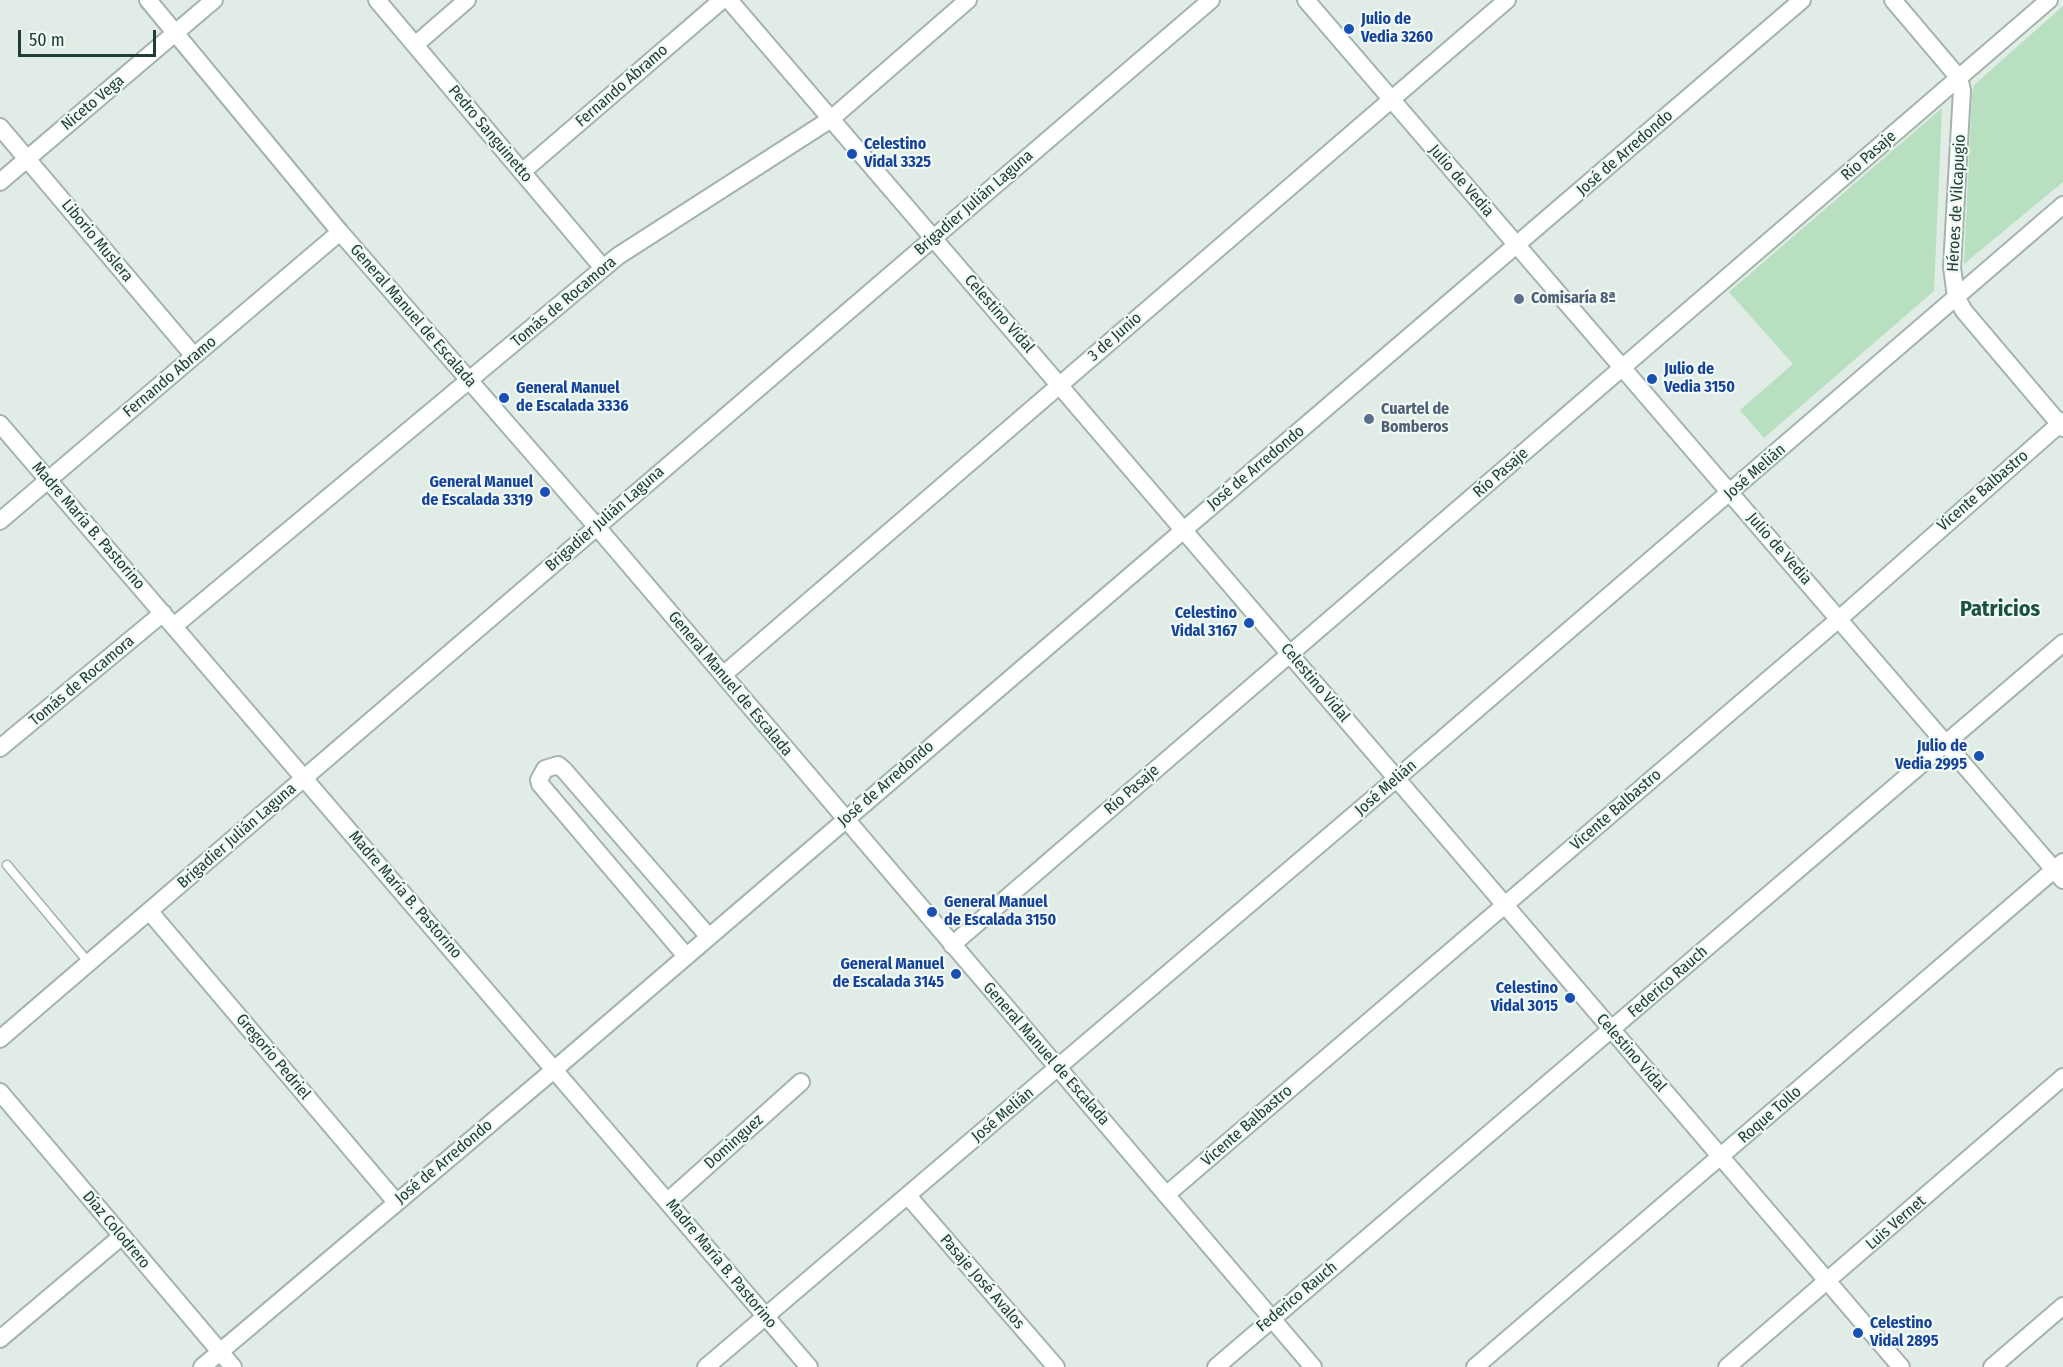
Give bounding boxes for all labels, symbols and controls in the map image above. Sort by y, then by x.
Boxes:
place label: Julio de Vedia 3260 [1361,10,1433,48]
scale bar [21,18,159,56]
marker: Julio de Vedia 3260 [1342,22,1356,36]
text: 50 m [29,29,65,51]
street label: Fernando Abramo [572,41,672,131]
street label: Niceto Vega [58,71,128,135]
street label: Pedro Sanguinetto [444,82,536,186]
street label: José de Arredondo [1573,106,1677,200]
street label: Río Pasaje [1838,127,1900,185]
street label: Héroes de Vilcapugio [1944,134,1970,272]
place label: Celestino Vidal 3325 [864,135,931,173]
street label: Julio de Vedia [1424,141,1498,221]
street label: Brigadier Julián Laguna [911,146,1037,260]
marker: Celestino Vidal 3325 [845,147,859,161]
street label: Liborio Muslera [57,196,137,286]
street label: General Manuel de Escalada [346,241,480,391]
street label: Tomás de Rocamora [508,253,620,351]
street label: Celestino Vidal [960,271,1038,357]
place label: Comisaría 8ª [1531,289,1616,309]
marker: Comisaría 8ª [1512,292,1526,306]
street label: 3 de Junio [1084,308,1146,366]
street label: Fernando Abramo [119,332,221,422]
place label: Julio de Vedia 3150 [1664,360,1735,398]
marker: Julio de Vedia 3150 [1645,372,1659,386]
place label: General Manuel de Escalada 3336 [516,379,629,417]
marker: General Manuel de Escalada 3336 [497,391,511,405]
place label: Cuartel de Bomberos [1381,400,1449,438]
marker: Cuartel de Bomberos [1362,412,1376,426]
street label: José de Arredondo [1203,422,1309,514]
street label: José Melián [1720,440,1790,504]
street label: Río Pasaje [1470,444,1532,502]
street label: Vicente Balbastro [1934,446,2032,536]
street label: Madre María B. Pastorino [27,458,149,594]
street label: Brigadier Julián Laguna [542,462,668,576]
place label: General Manuel de Escalada 3319 [422,473,533,511]
marker: General Manuel de Escalada 3319 [538,485,552,499]
street label: Julio de Vedia [1742,509,1816,589]
district label: Patricios [1960,597,2040,623]
place label: Celestino Vidal 3167 [1171,604,1237,642]
street label: General Manuel de Escalada [664,608,796,760]
marker: Celestino Vidal 3167 [1242,616,1256,630]
street label: Tomás de Rocamora [26,632,138,730]
street label: Celestino Vidal [1276,640,1354,726]
street label: José de Arredondo [834,737,938,831]
place label: Julio de Vedia 2995 [1895,737,1967,775]
marker: Julio de Vedia 2995 [1972,749,1986,763]
street label: José Melián [1351,756,1421,820]
street label: Río Pasaje [1101,761,1163,819]
street label: Vicente Balbastro [1567,765,1665,855]
street label: Brigadier Julián Laguna [174,779,300,893]
street label: Madre María B. Pastorino [344,827,466,963]
place label: General Manuel de Escalada 3150 [944,893,1056,931]
marker: General Manuel de Escalada 3150 [925,905,939,919]
street label: Federico Rauch [1624,942,1712,1022]
place label: General Manuel de Escalada 3145 [833,955,944,993]
marker: General Manuel de Escalada 3145 [949,967,963,981]
street label: General Manuel de Escalada [979,979,1113,1129]
place label: Celestino Vidal 3015 [1491,979,1558,1017]
marker: Celestino Vidal 3015 [1563,991,1577,1005]
street label: Gregorio Pedriel [232,1010,314,1104]
street label: Celestino Vidal [1592,1010,1670,1096]
street label: Vicente Balbastro [1198,1081,1296,1171]
street label: Roque Tollo [1735,1082,1805,1148]
street label: José Melián [968,1084,1038,1146]
street label: Dominguez [701,1111,767,1173]
street label: José de Arredondo [391,1116,497,1208]
street label: Díaz Colodrero [78,1187,154,1273]
street label: Luis Vernet [1862,1192,1930,1254]
street label: Madre María B. Pastorino [661,1195,781,1333]
street label: Pasaje José Avalos [936,1231,1028,1333]
street label: Federico Rauch [1253,1258,1341,1336]
place label: Celestino Vidal 2895 [1870,1314,1939,1352]
marker: Celestino Vidal 2895 [1851,1326,1865,1340]

